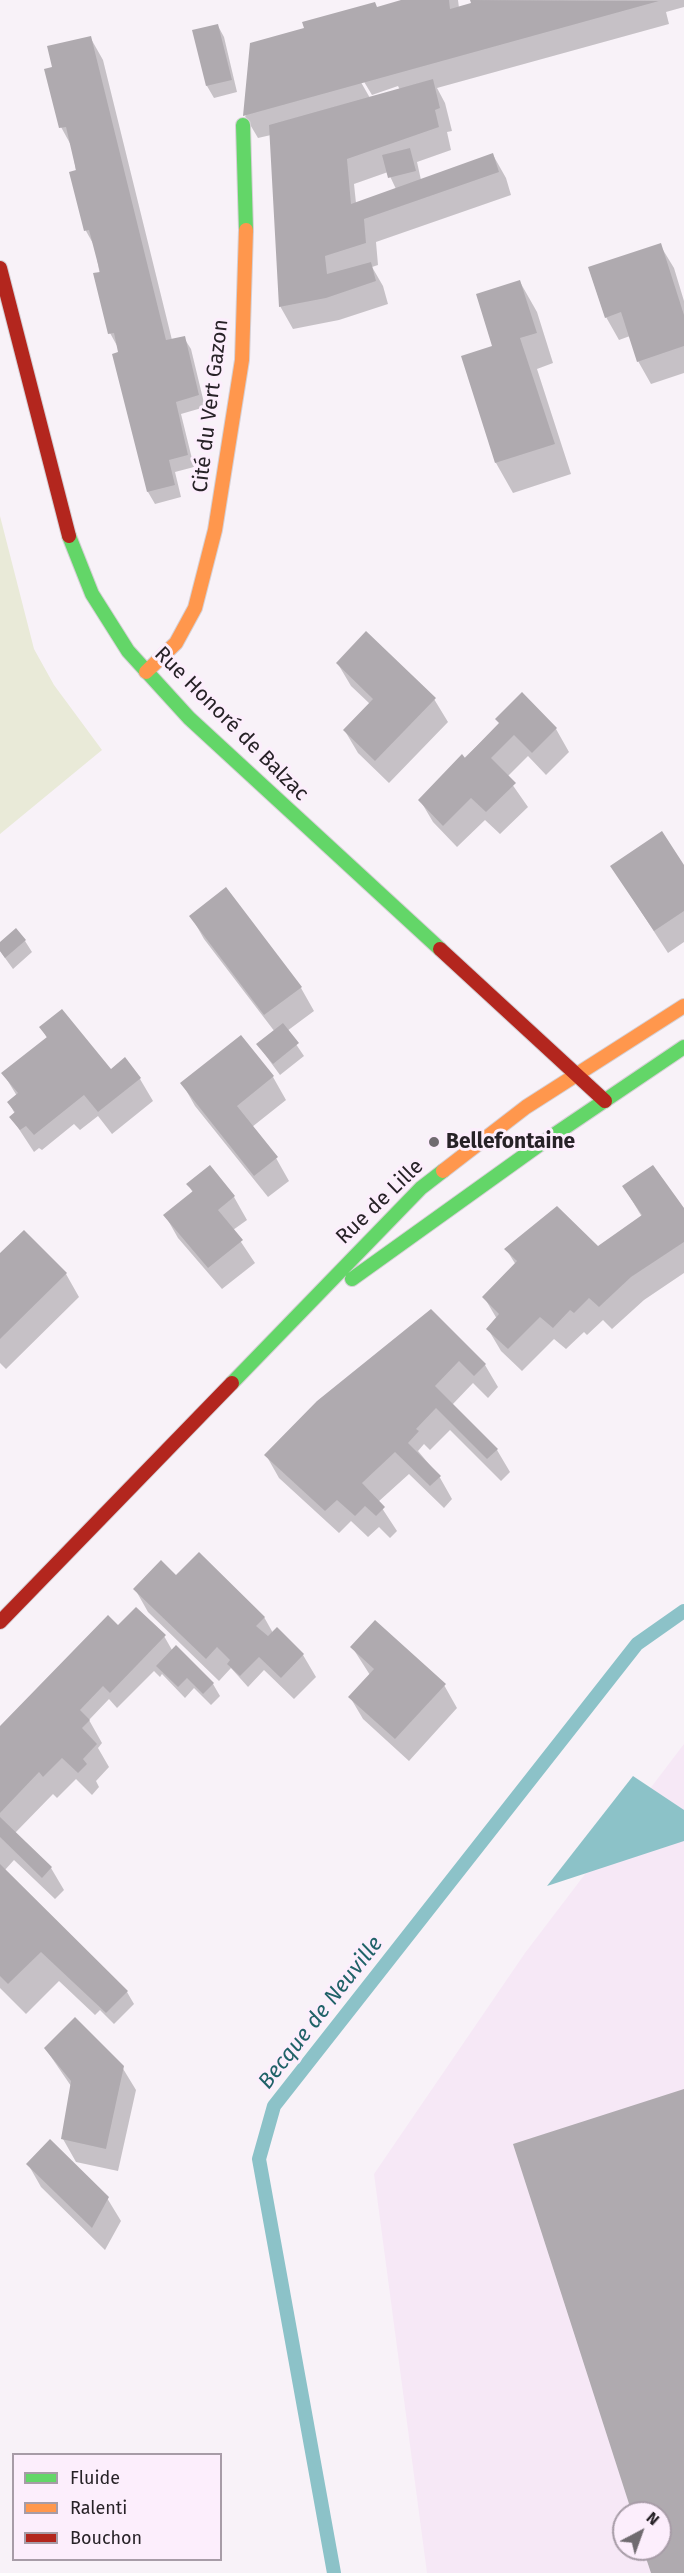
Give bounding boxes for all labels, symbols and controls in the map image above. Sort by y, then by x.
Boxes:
street label: Cité du Vert Gazon [188,318,234,494]
street label: Rue Honoré de Balzac [149,642,313,806]
place label: Bellefontaine [446,1129,575,1155]
marker: Bellefontaine [427,1135,441,1149]
street label: Rue de Lille [331,1154,429,1250]
water label: Becque de Neuville [253,1931,389,2095]
legend [12,2453,222,2561]
text: Fluide [70,2467,120,2489]
text: Ralenti [70,2497,127,2519]
north arrow [612,2501,672,2561]
text: N [643,2508,663,2529]
text: Bouchon [70,2527,142,2549]

